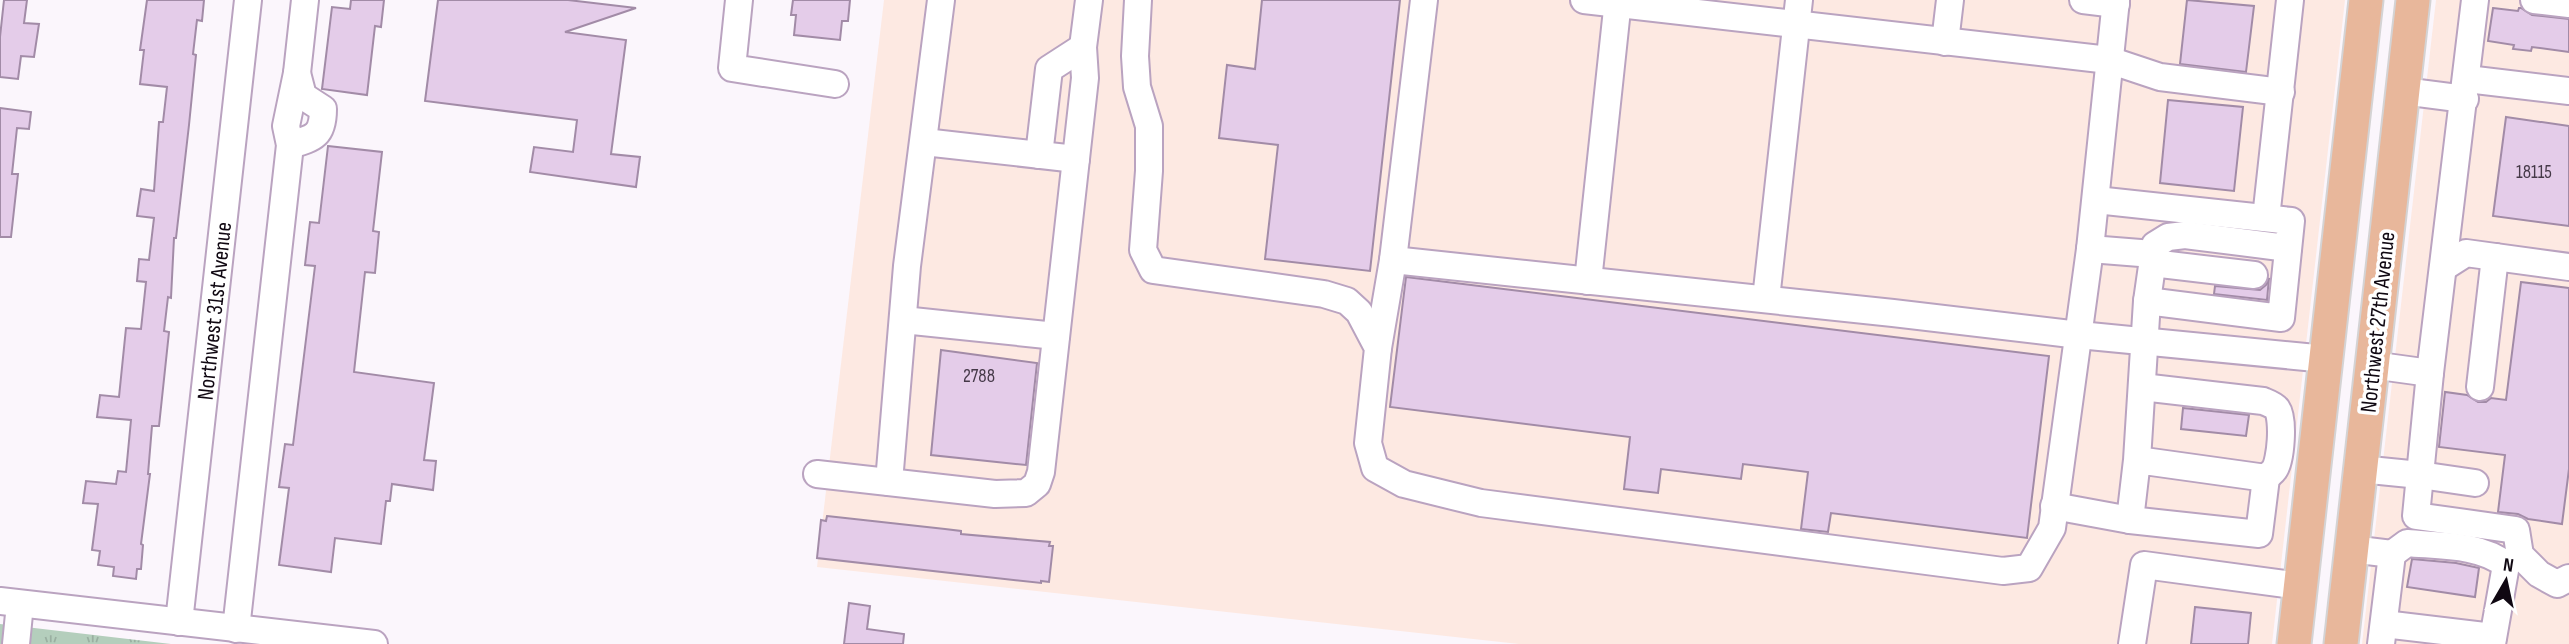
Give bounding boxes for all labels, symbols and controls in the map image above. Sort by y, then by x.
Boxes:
house number: 18115 [2516,161,2552,184]
street label: Northwest 31st Avenue [192,221,238,402]
street label: Northwest 27th Avenue [2355,230,2401,414]
house number: 2788 [963,365,995,388]
north arrow [2471,546,2541,616]
text: N [2502,554,2515,578]

